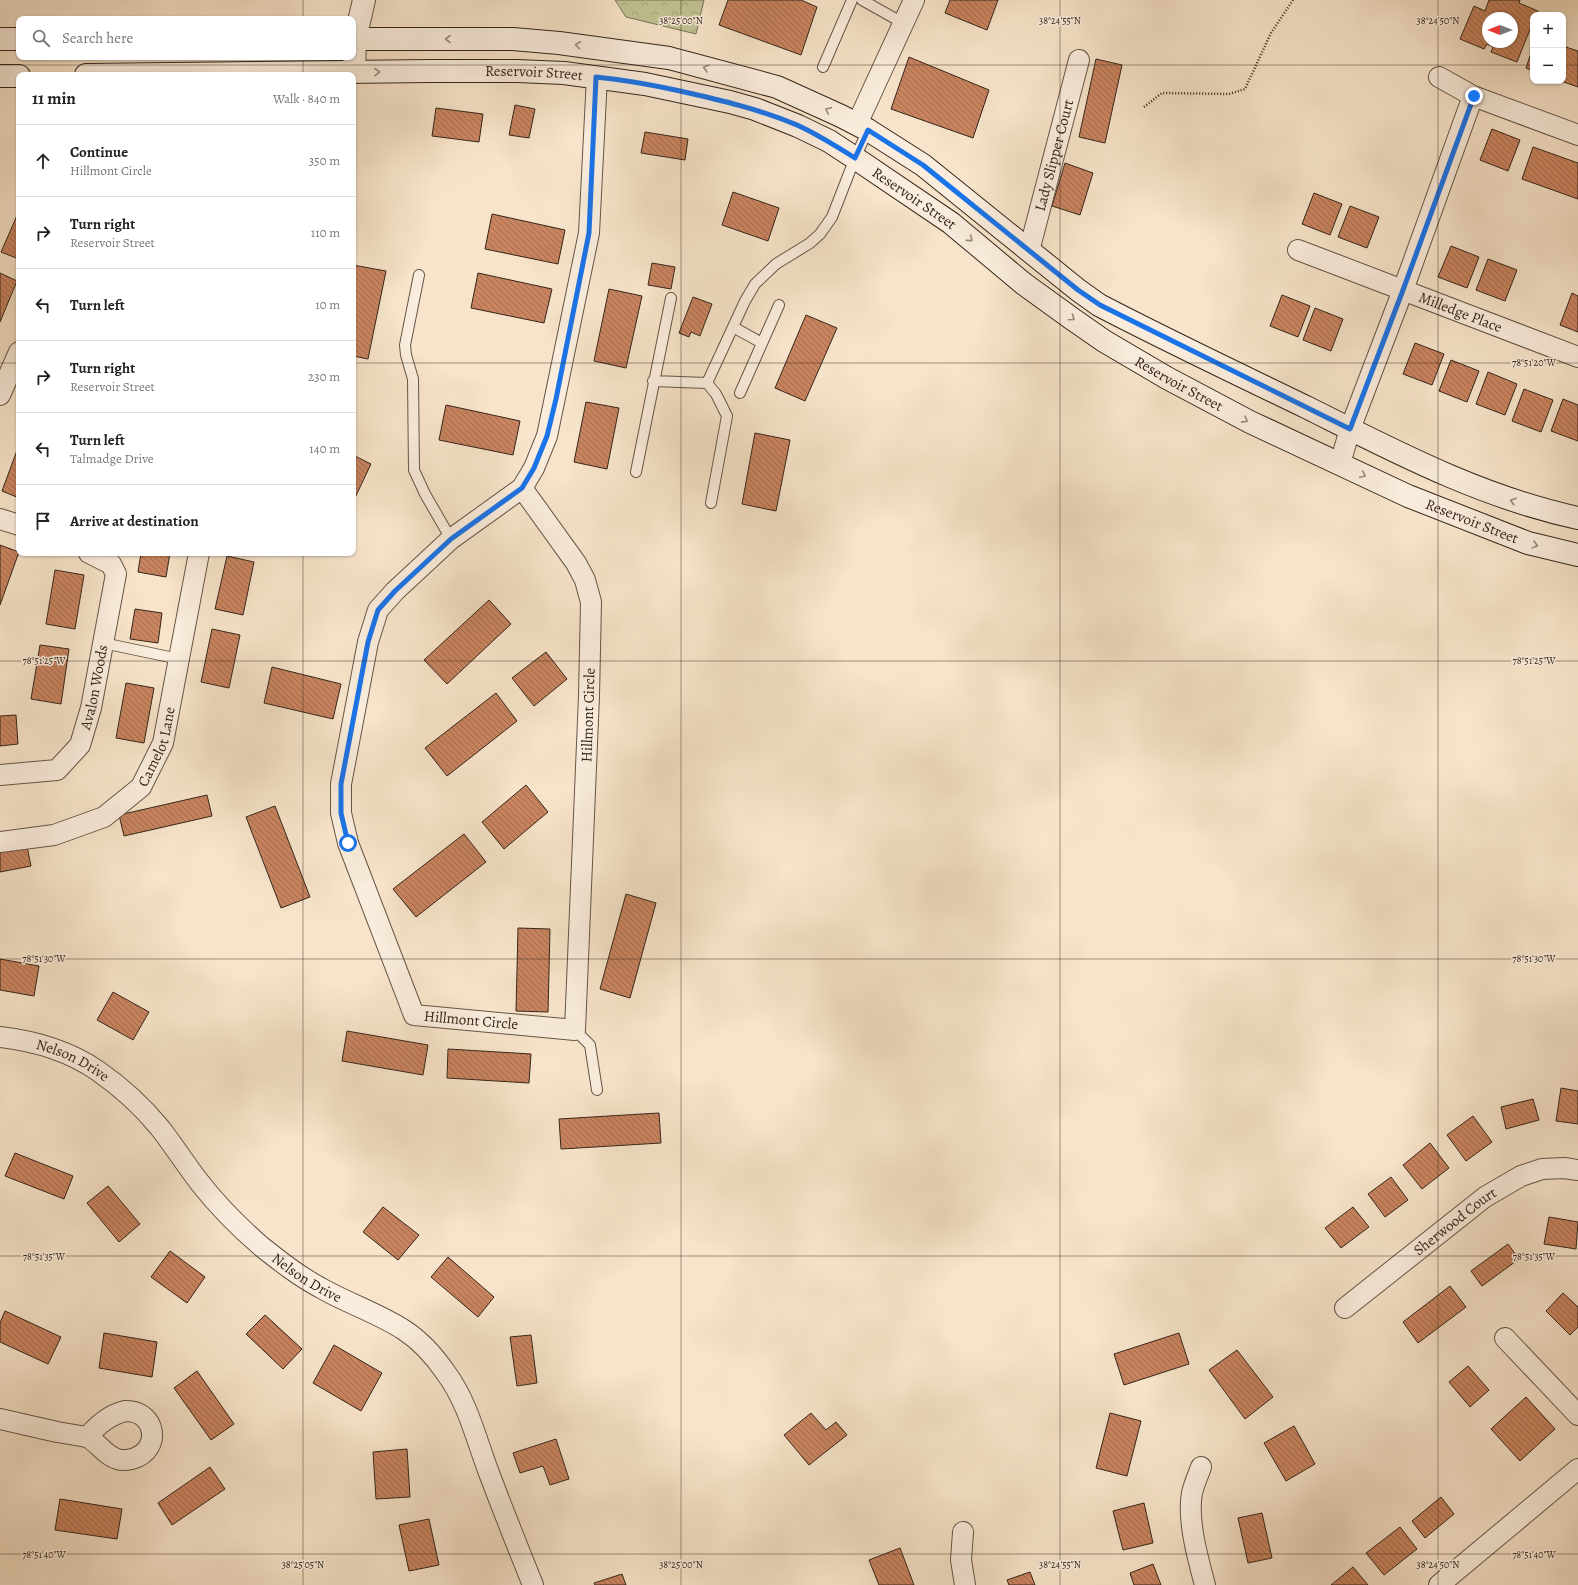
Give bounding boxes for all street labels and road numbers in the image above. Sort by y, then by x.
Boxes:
street label: Reservoir Street [485,61,584,85]
street label: Lady Slipper Court [1030,97,1078,213]
street label: Reservoir Street [868,162,961,234]
street label: Milledge Place [1416,287,1505,337]
street label: Reservoir Street [1131,351,1227,416]
street label: Reservoir Street [1423,494,1521,548]
street label: Avalon Woods [75,643,113,733]
street label: Hillmont Circle [576,667,600,763]
street label: Camelot Lane [133,705,180,790]
street label: Hillmont Circle [423,1006,519,1034]
street label: Nelson Drive [34,1034,114,1086]
street label: Sherwood Court [1409,1183,1500,1260]
street label: Nelson Drive [268,1248,345,1307]

